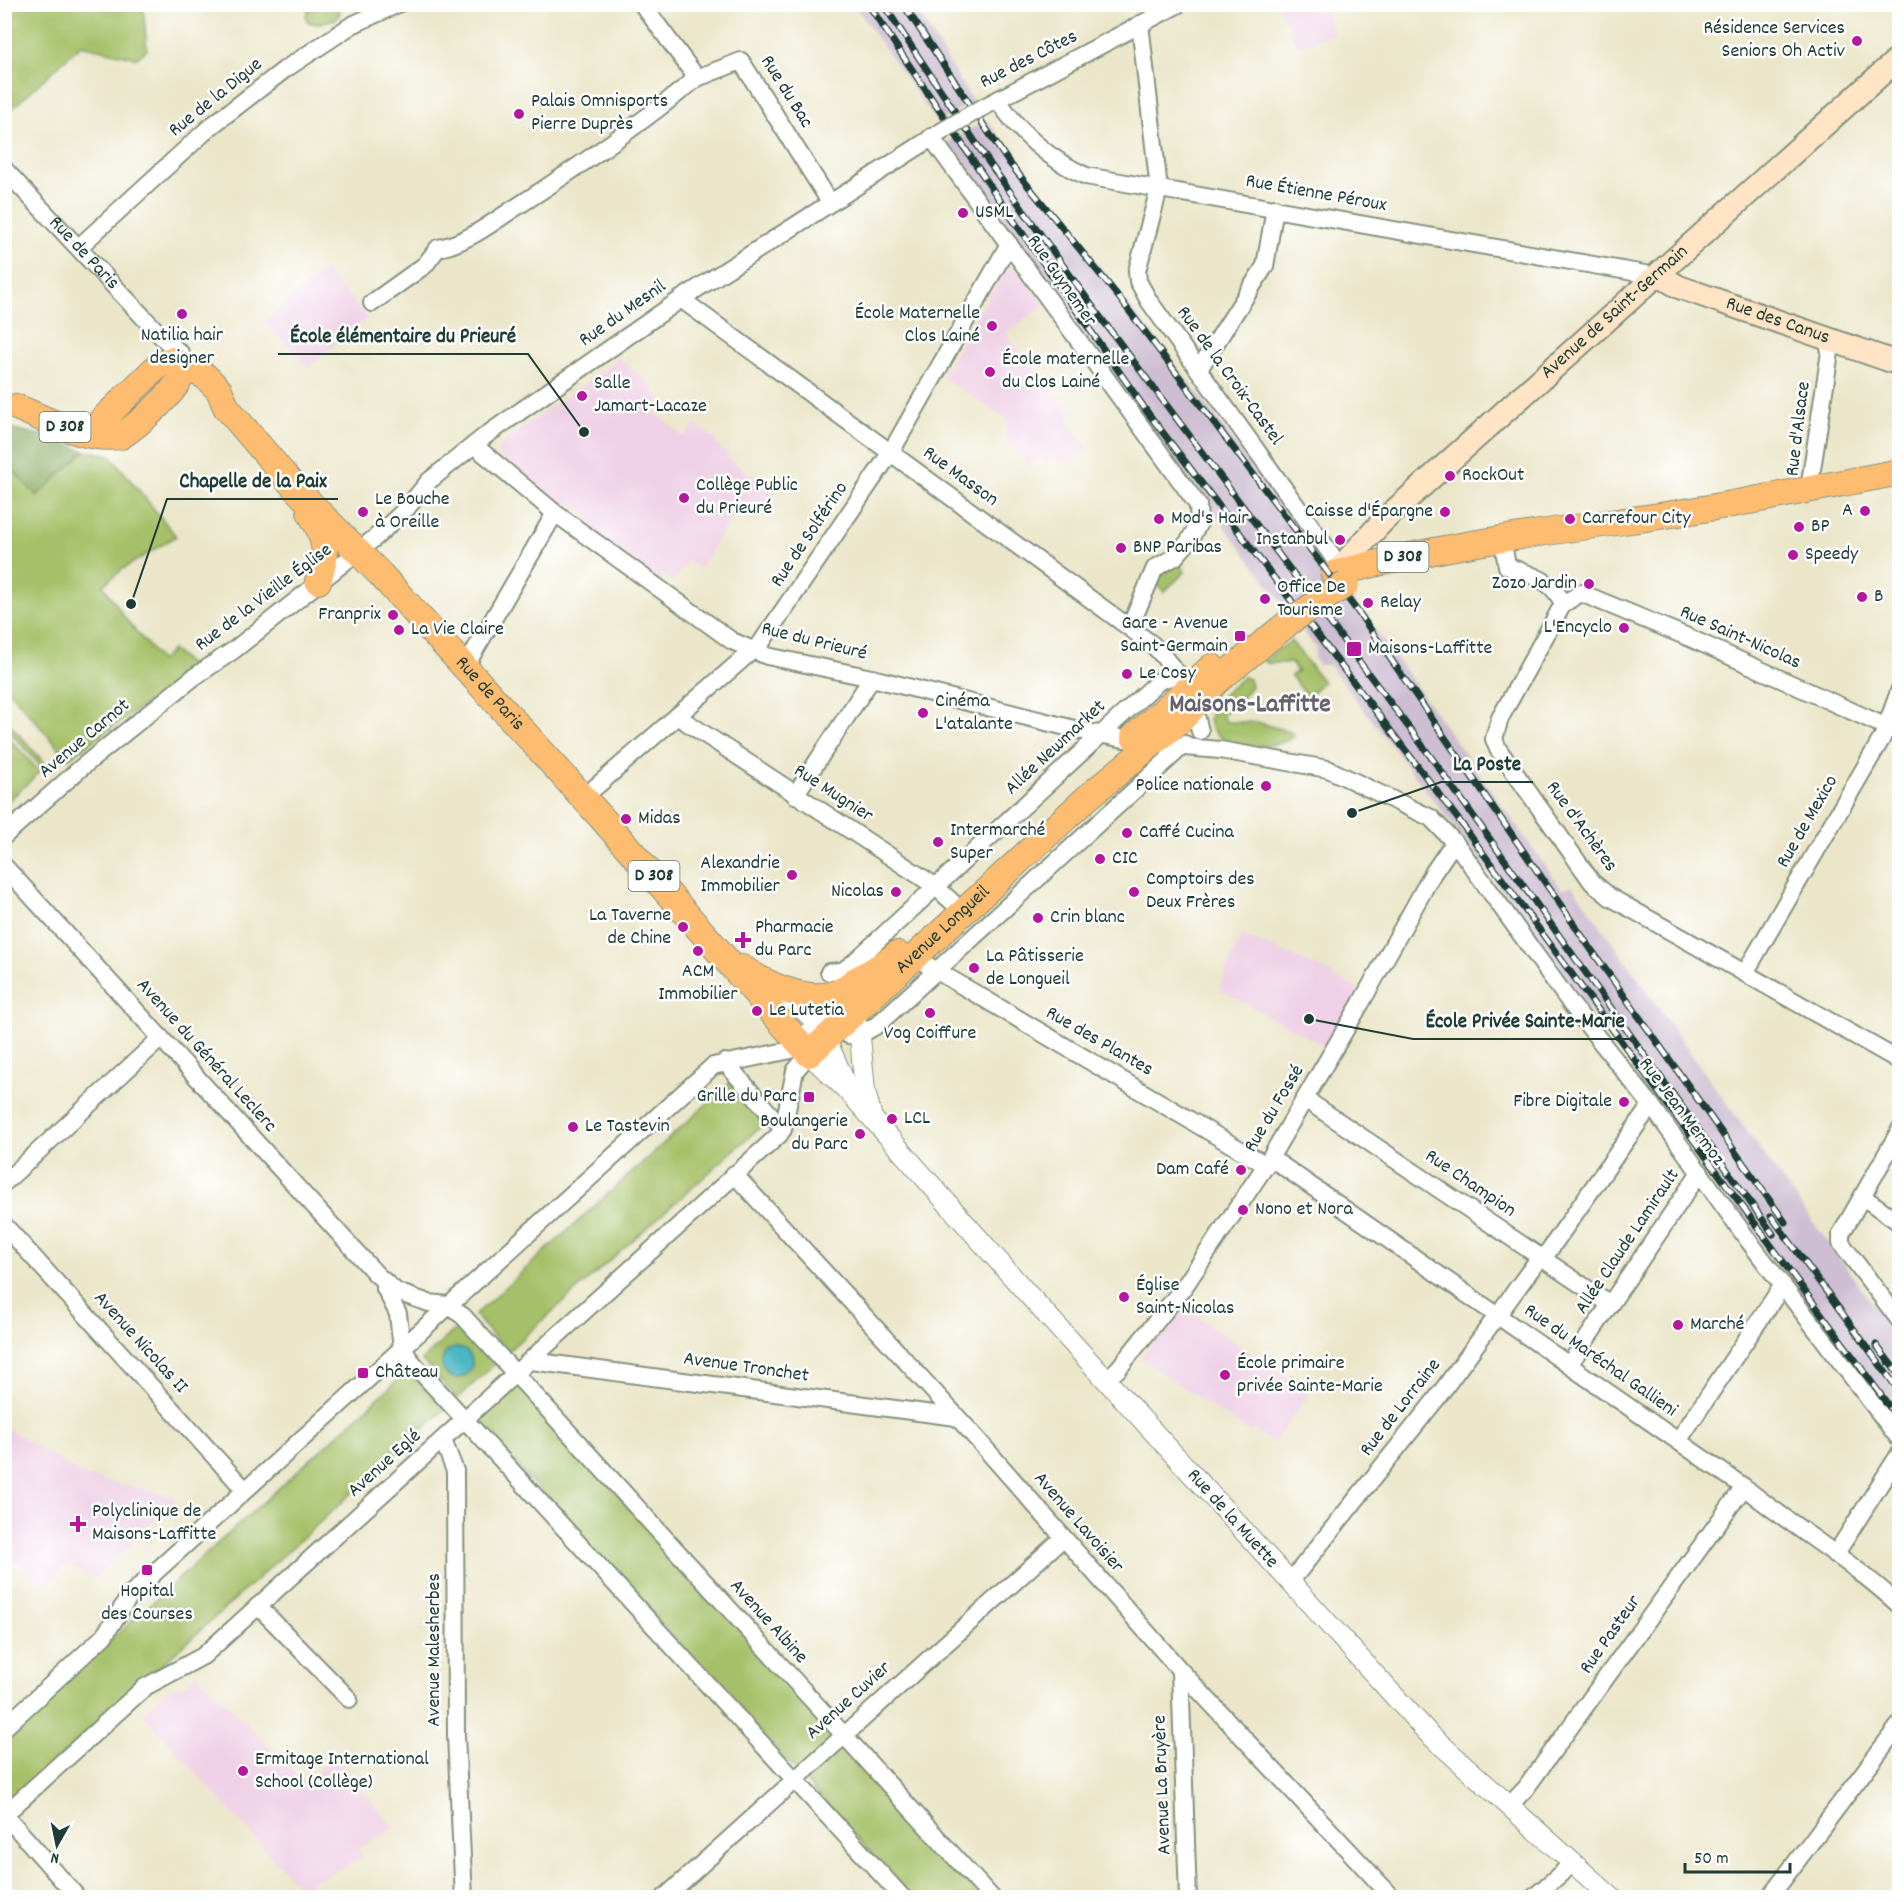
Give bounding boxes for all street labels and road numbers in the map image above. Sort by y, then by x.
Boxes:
street label: Rue des Côtes [975,23,1083,97]
street label: Rue du Bac [753,50,819,134]
street label: Rue de la Digue [163,51,269,145]
street label: Rue Étienne Péroux [1243,168,1389,220]
street label: Rue de Paris [42,210,125,297]
street label: Rue Guynemer [1019,229,1103,333]
street label: Avenue de Saint-Germain [1535,239,1695,387]
street label: Rue du Mesnil [574,273,673,354]
street label: Rue des Canus [1722,290,1833,352]
street label: Rue de la Croix-Castel [1169,301,1289,452]
street label: Rue d'Alsace [1779,380,1819,478]
road number: D 308 [40,412,90,442]
street label: Rue Masson [916,440,1004,514]
street label: Rue de Solférino [764,477,856,593]
street label: Rue de la Vieille Église [190,537,339,659]
road number: D 308 [1378,542,1428,572]
street label: Rue Saint-Nicolas [1675,599,1805,677]
street label: Rue du Prieuré [758,615,870,669]
street label: Rue de Paris [448,650,531,738]
street label: Avenue Carnot [33,692,137,786]
street label: Allée Newmarket [999,694,1113,802]
street label: Rue Mugnier [788,758,879,831]
street label: Rue de Mexico [1770,770,1846,874]
street label: Rue d'Achères [1538,776,1624,878]
road number: D 308 [628,861,680,891]
street label: Avenue Longueil [890,879,997,981]
street label: Avenue du Général Leclerc [129,973,283,1139]
street label: Rue des Plantes [1040,1000,1158,1084]
street label: Rue Jean Mermoz [1631,1052,1731,1172]
street label: Rue du Fossé [1238,1060,1312,1158]
street label: Rue Champion [1419,1143,1521,1225]
street label: Allée Claude Lamirault [1569,1164,1687,1320]
street label: Avenue Nicolas II [86,1286,194,1400]
street label: Rue du Maréchal Gallieni [1518,1297,1683,1425]
street label: Avenue Tronchet [682,1345,810,1391]
street label: Rue de Lorraine [1354,1353,1448,1463]
street label: Avenue Eglé [342,1423,428,1505]
street label: Rue de la Muette [1179,1463,1285,1575]
street label: Avenue Lavoisier [1026,1466,1130,1580]
street label: Avenue Malesherbes [421,1573,449,1727]
street label: Avenue Albine [722,1573,814,1671]
street label: Rue Pasteur [1573,1589,1649,1680]
street label: Avenue Cuvier [800,1655,898,1747]
street label: Avenue La Bruyère [1147,1714,1179,1855]

